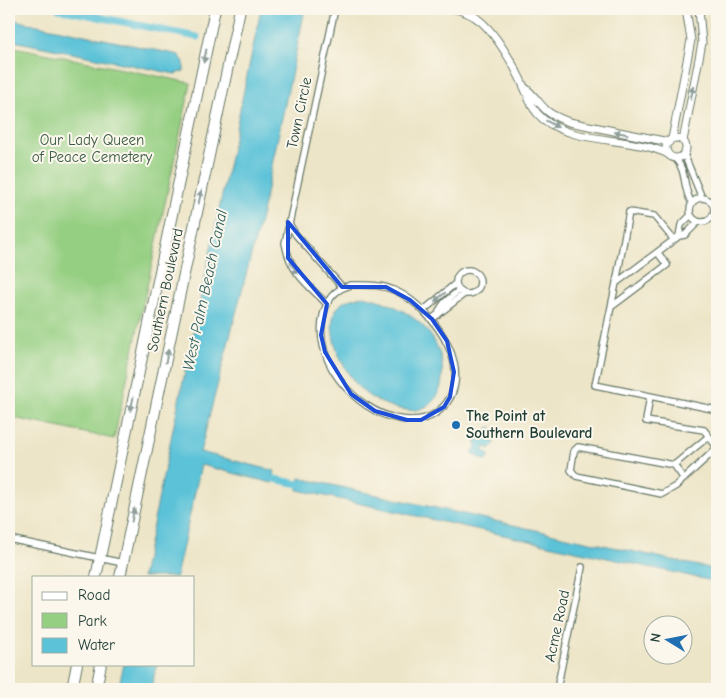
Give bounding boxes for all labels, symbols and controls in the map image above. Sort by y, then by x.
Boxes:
one-way arrow [201,49,209,64]
street label: Town Circle [283,75,315,150]
one-way arrow [688,86,696,101]
one-way arrow [546,120,559,129]
one-way arrow [613,129,628,137]
park label: Our Lady Queen of Peace Cemetery [32,131,153,166]
one-way arrow [196,190,204,205]
water label: West Palm Beach Canal [179,208,231,372]
street label: Southern Boulevard [143,227,187,353]
one-way arrow [289,261,299,275]
one-way arrow [434,291,447,302]
one-way arrow [163,348,171,364]
one-way arrow [128,396,136,411]
place label: The Point at Southern Boulevard [466,407,592,442]
marker: The Point at Southern Boulevard [450,419,462,431]
one-way arrow [129,508,137,523]
legend [32,576,195,666]
text: Road [78,586,110,604]
street label: Acme Road [541,588,573,664]
text: Park [78,612,107,630]
north arrow [644,616,694,666]
text: N [647,632,665,644]
text: Water [78,636,115,654]

